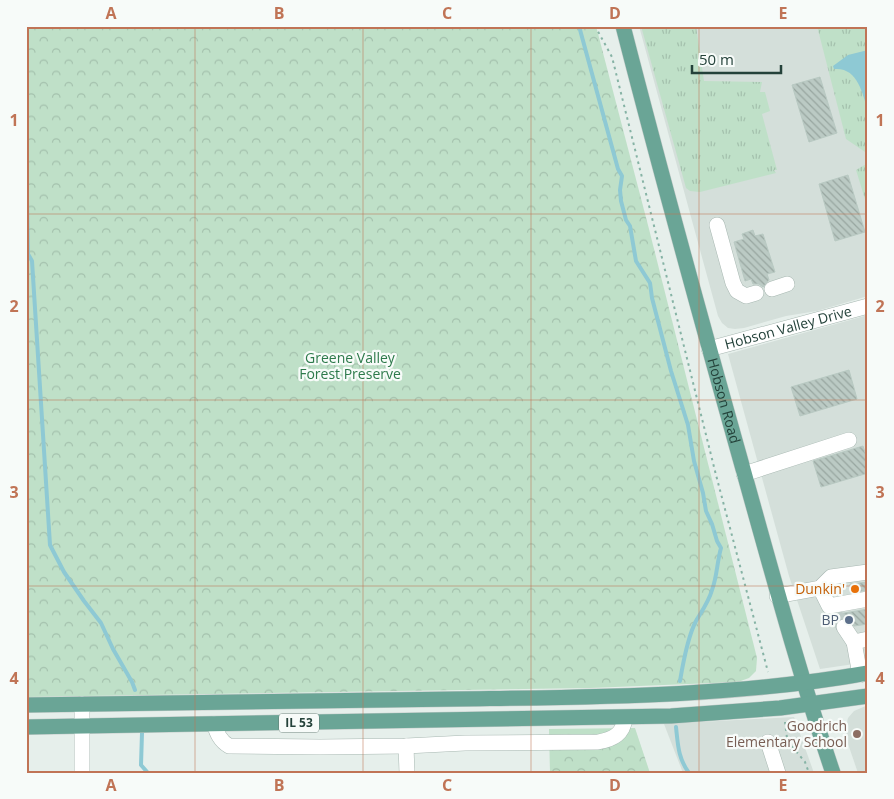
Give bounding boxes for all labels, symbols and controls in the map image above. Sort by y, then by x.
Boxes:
text: A [105,2,117,24]
text: B [274,2,284,24]
text: C [442,2,452,24]
text: D [609,2,621,24]
text: E [779,2,788,24]
scale bar [692,42,780,74]
text: 50 m [699,49,734,69]
text: 1 [9,109,19,131]
text: 1 [875,109,885,131]
text: 2 [9,295,19,317]
text: 2 [875,295,885,317]
street label: Hobson Valley Drive [722,301,854,353]
park label: Greene Valley Forest Preserve [299,348,401,383]
street label: Hobson Road [703,356,745,445]
text: 3 [9,481,19,503]
text: 3 [875,481,885,503]
place label: Dunkin' [795,579,845,598]
marker: Dunkin' [849,583,861,595]
place label: BP [822,610,839,629]
marker: BP [843,614,855,626]
text: 4 [9,667,19,689]
text: 4 [875,667,885,689]
road number: IL 53 [279,714,319,732]
place label: Goodrich Elementary School [726,716,847,751]
marker: Goodrich Elementary School [851,728,863,740]
text: A [105,774,117,796]
text: B [274,774,284,796]
text: C [442,774,452,796]
text: D [609,774,621,796]
text: E [779,774,788,796]

